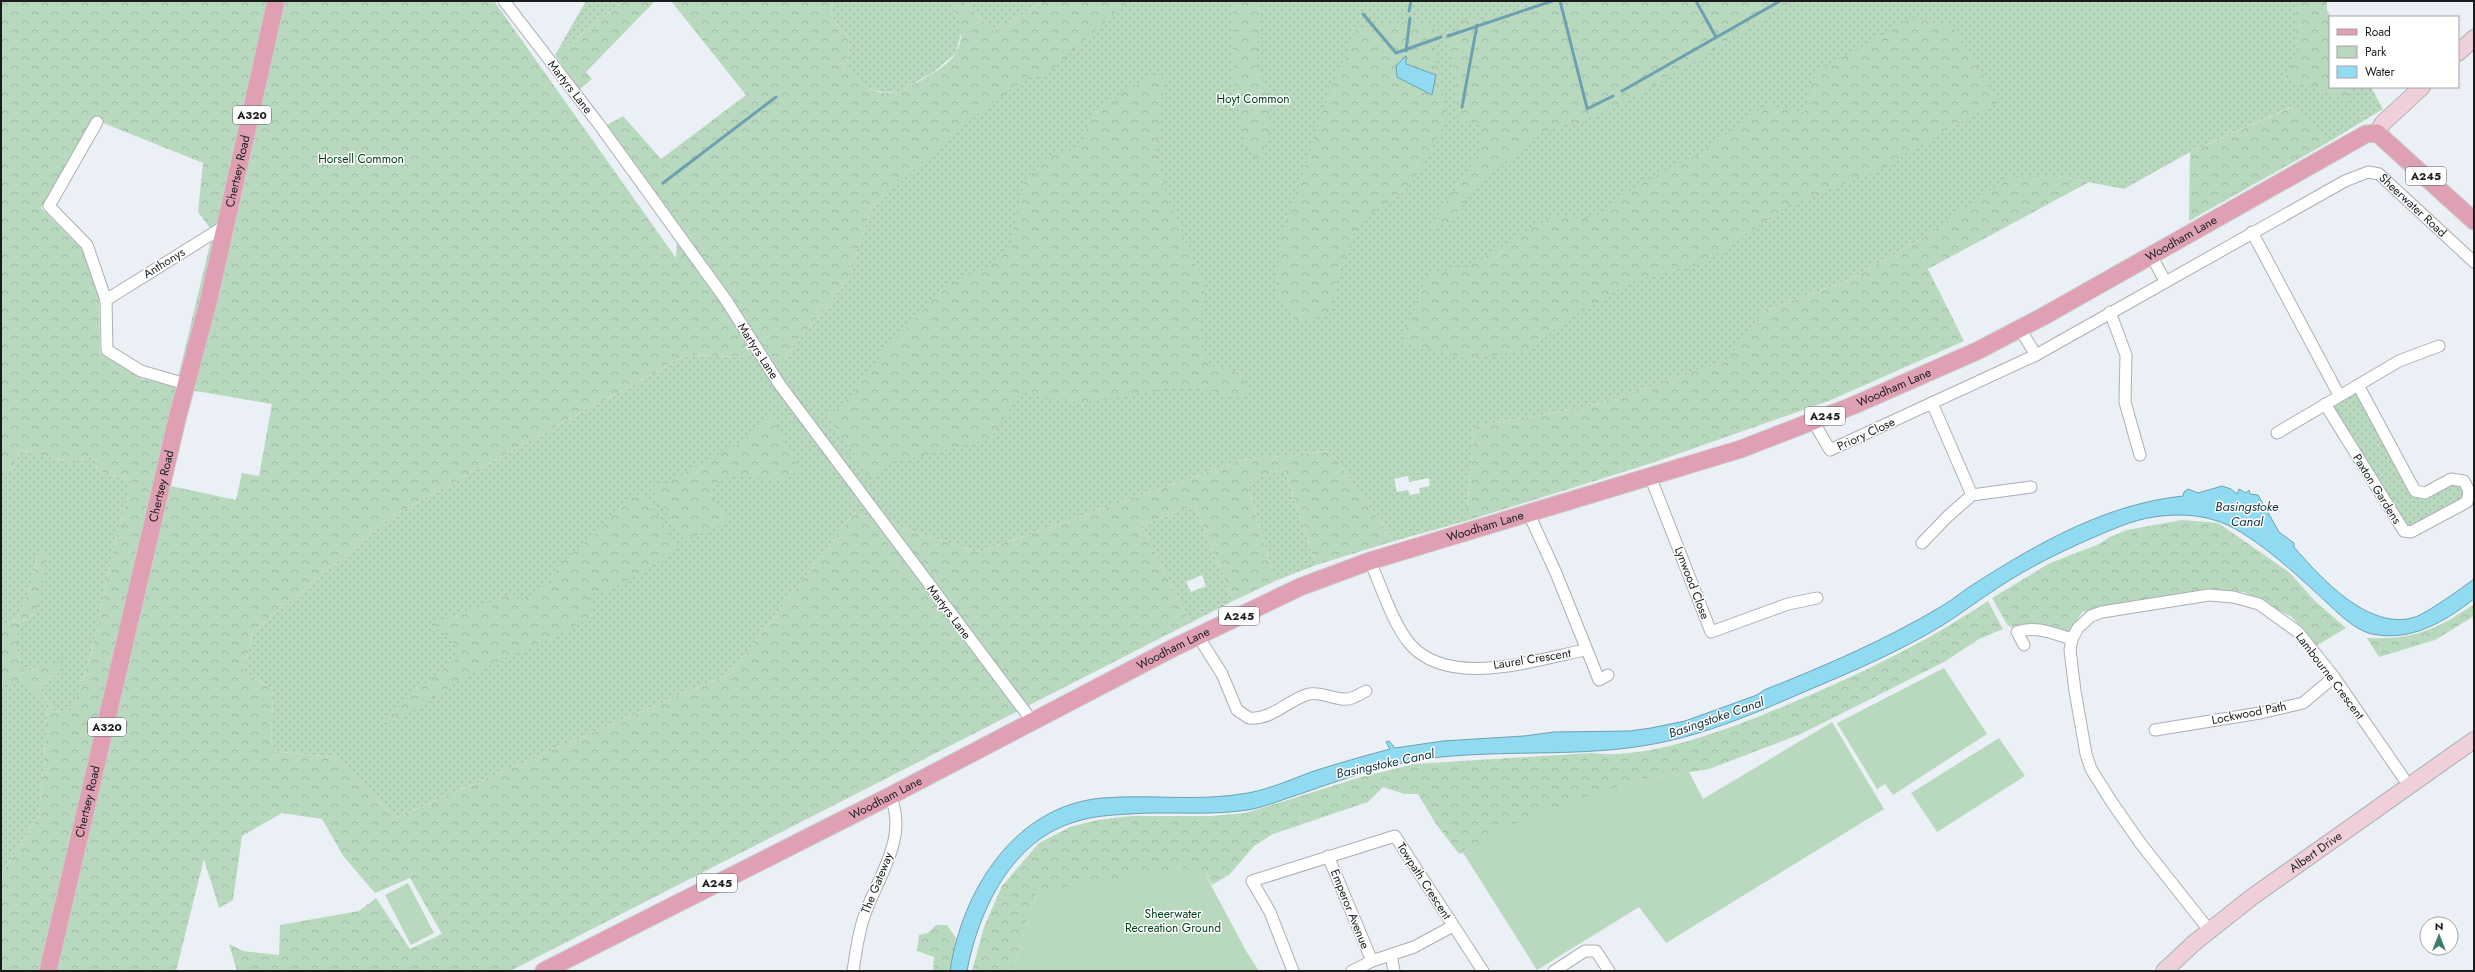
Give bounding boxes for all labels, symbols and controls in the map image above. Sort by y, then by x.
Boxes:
legend [2329,16,2459,88]
text: Road [2365,23,2391,41]
text: Park [2365,43,2387,61]
street label: Martyrs Lane [543,56,597,118]
text: Water [2365,63,2396,81]
park label: Hoyt Common [1216,90,1290,108]
road number: A320 [233,106,271,124]
street label: Chertsey Road [221,133,255,209]
park label: Horsell Common [318,150,404,168]
road number: A245 [2406,167,2446,185]
street label: Sheerwater Road [2375,169,2451,241]
street label: Woodham Lane [2142,211,2220,266]
street label: Anthonys [140,243,189,283]
street label: Martyrs Lane [733,319,783,383]
street label: Woodham Lane [1854,363,1934,412]
road number: A245 [1805,407,1845,425]
street label: Priory Close [1834,413,1898,455]
street label: Chertsey Road [144,448,178,524]
street label: Paxton Gardens [2348,450,2406,528]
water label: Basingstoke Canal [2215,497,2279,531]
street label: Woodham Lane [1444,506,1526,546]
street label: Lynwood Close [1670,544,1714,622]
street label: Martyrs Lane [923,581,975,643]
road number: A245 [1219,607,1259,625]
street label: Woodham Lane [1133,623,1213,674]
street label: Lambourne Crescent [2291,629,2369,723]
street label: Laurel Crescent [1492,644,1572,674]
water label: Basingstoke Canal [1666,692,1767,743]
street label: Lockwood Path [2210,697,2288,729]
road number: A320 [88,718,126,736]
water label: Basingstoke Canal [1334,744,1437,783]
street label: Chertsey Road [70,764,105,839]
street label: Woodham Lane [846,772,925,824]
street label: Albert Drive [2286,827,2346,877]
street label: Towpath Crescent [1392,839,1456,923]
street label: The Gateway [857,849,898,916]
street label: Emperor Avenue [1326,866,1374,952]
road number: A245 [697,874,737,892]
park label: Sheerwater Recreation Ground [1125,905,1221,937]
north arrow [2419,916,2459,956]
text: N [2435,918,2443,934]

